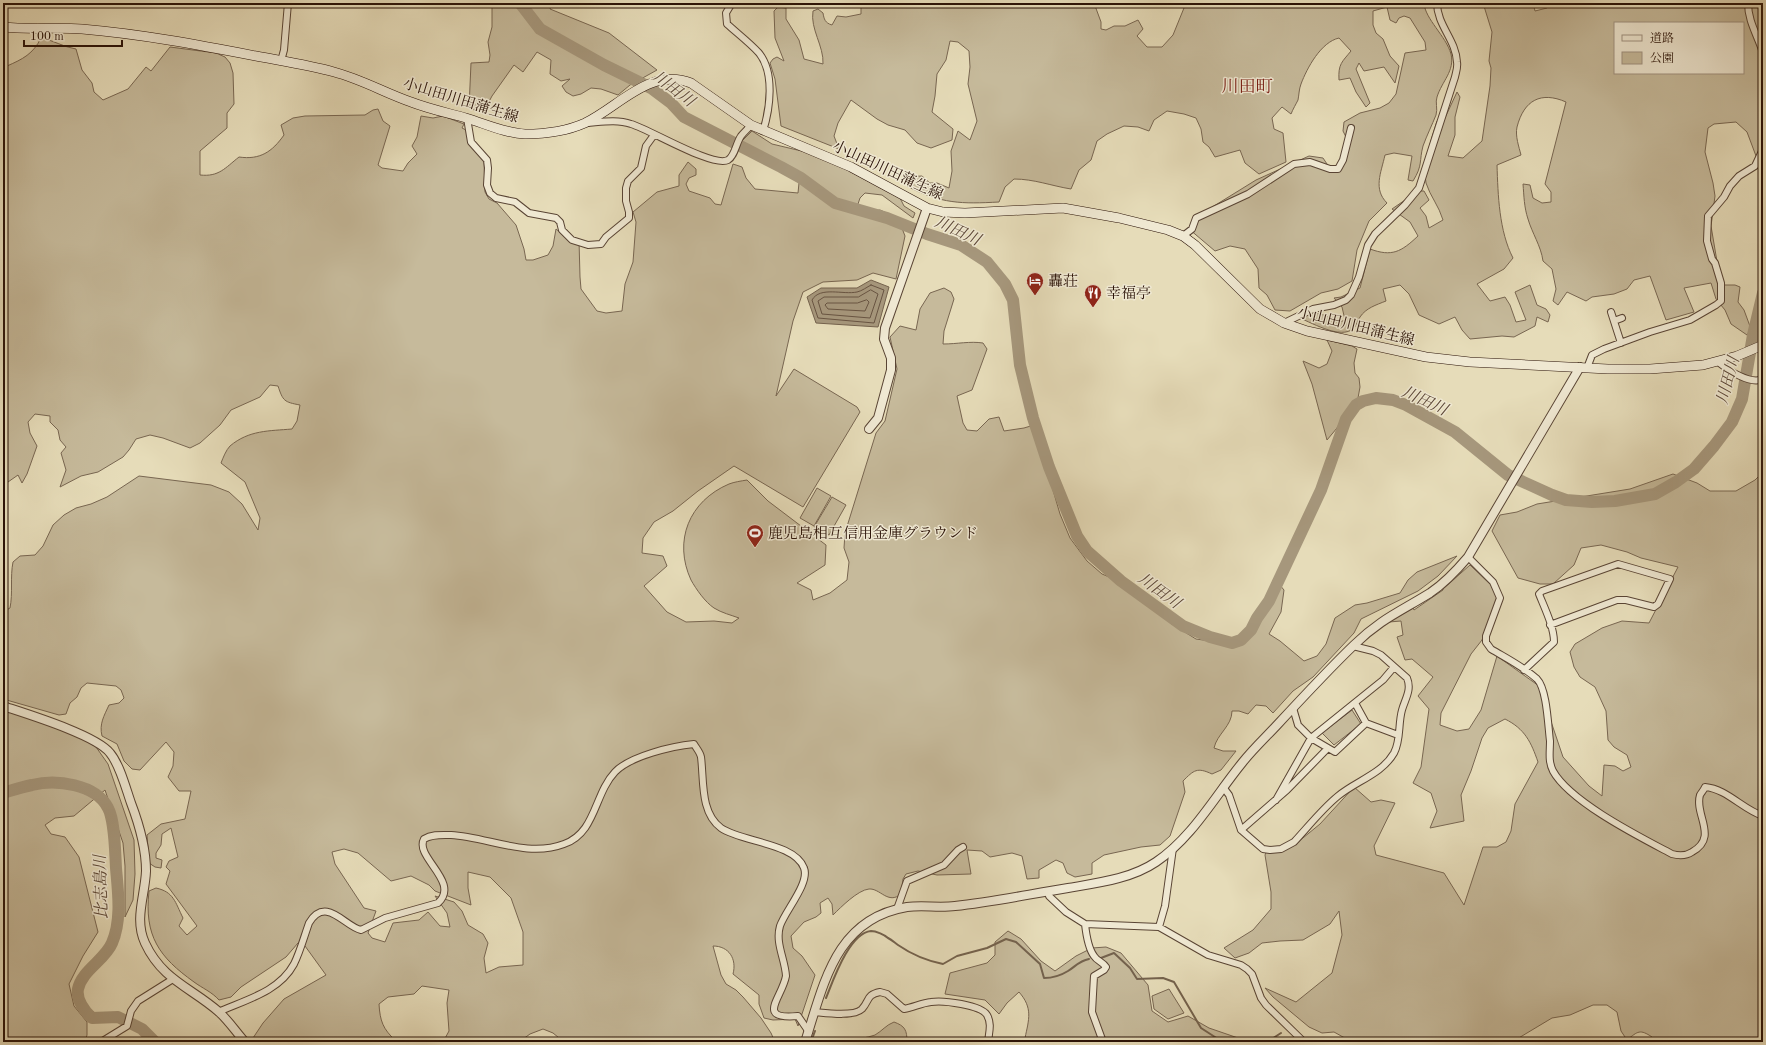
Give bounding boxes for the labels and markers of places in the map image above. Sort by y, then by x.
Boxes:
hotel icon: 轟荘 [1025,271,1045,296]
place label: 轟荘 [1048,273,1078,290]
restaurant icon: 幸福亭 [1083,283,1103,308]
place label: 幸福亭 [1106,285,1151,302]
sports icon: 鹿児島相互信用金庫グラウンド [745,523,765,548]
place label: 鹿児島相互信用金庫グラウンド [768,525,978,542]

